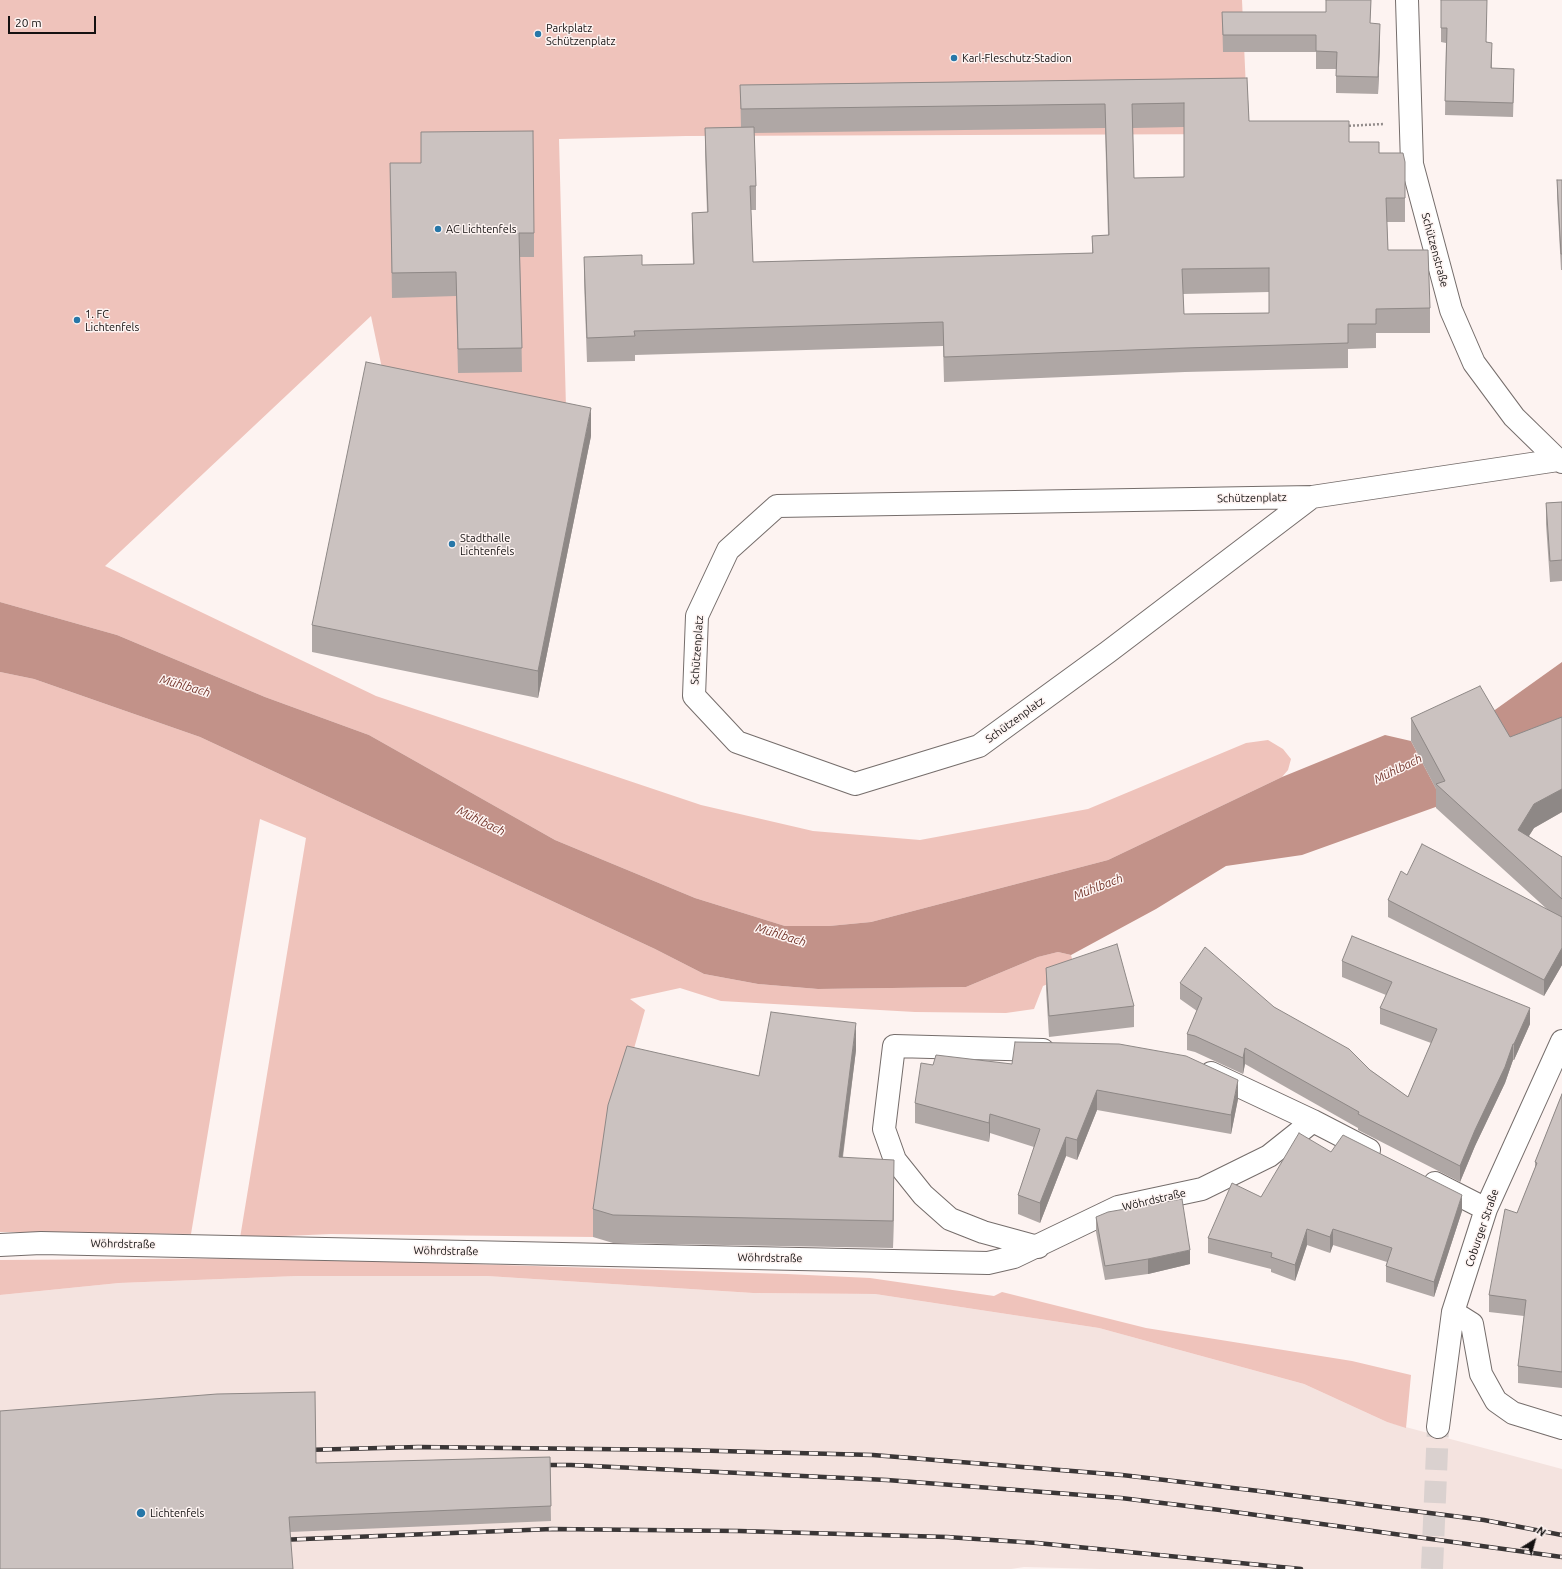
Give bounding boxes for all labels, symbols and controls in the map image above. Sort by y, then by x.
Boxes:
scale bar [10,8,98,34]
text: 20 m [15,16,42,29]
place label: Parkplatz Schützenplatz [546,21,615,47]
marker: Parkplatz Schützenplatz [533,29,543,39]
place label: Karl-Fleschutz-Stadion [962,51,1072,65]
marker: Karl-Fleschutz-Stadion [949,53,959,63]
street label: Schützenstraße [1419,211,1451,289]
place label: AC Lichtenfels [446,222,517,236]
marker: AC Lichtenfels [433,224,443,234]
place label: 1. FC Lichtenfels [85,307,139,333]
marker: 1. FC Lichtenfels [72,315,82,325]
street label: Schützenplatz [1217,491,1287,505]
place label: Stadthalle Lichtenfels [460,531,514,557]
marker: Stadthalle Lichtenfels [447,539,457,549]
street label: Schützenplatz [688,615,706,685]
water label: Mühlbach [158,672,212,700]
street label: Schützenplatz [983,694,1047,746]
water label: Mühlbach [1371,751,1425,787]
water label: Mühlbach [454,803,508,839]
water label: Mühlbach [1071,871,1125,903]
water label: Mühlbach [754,921,808,949]
street label: Wöhrdstraße [1121,1186,1187,1214]
street label: Coburger Straße [1462,1187,1502,1269]
street label: Wöhrdstraße [90,1237,156,1251]
street label: Wöhrdstraße [413,1244,479,1258]
street label: Wöhrdstraße [737,1251,803,1265]
place label: Lichtenfels [150,1506,204,1520]
marker: Lichtenfels [135,1507,147,1519]
north arrow [1514,1521,1554,1561]
text: N [1534,1524,1548,1539]

